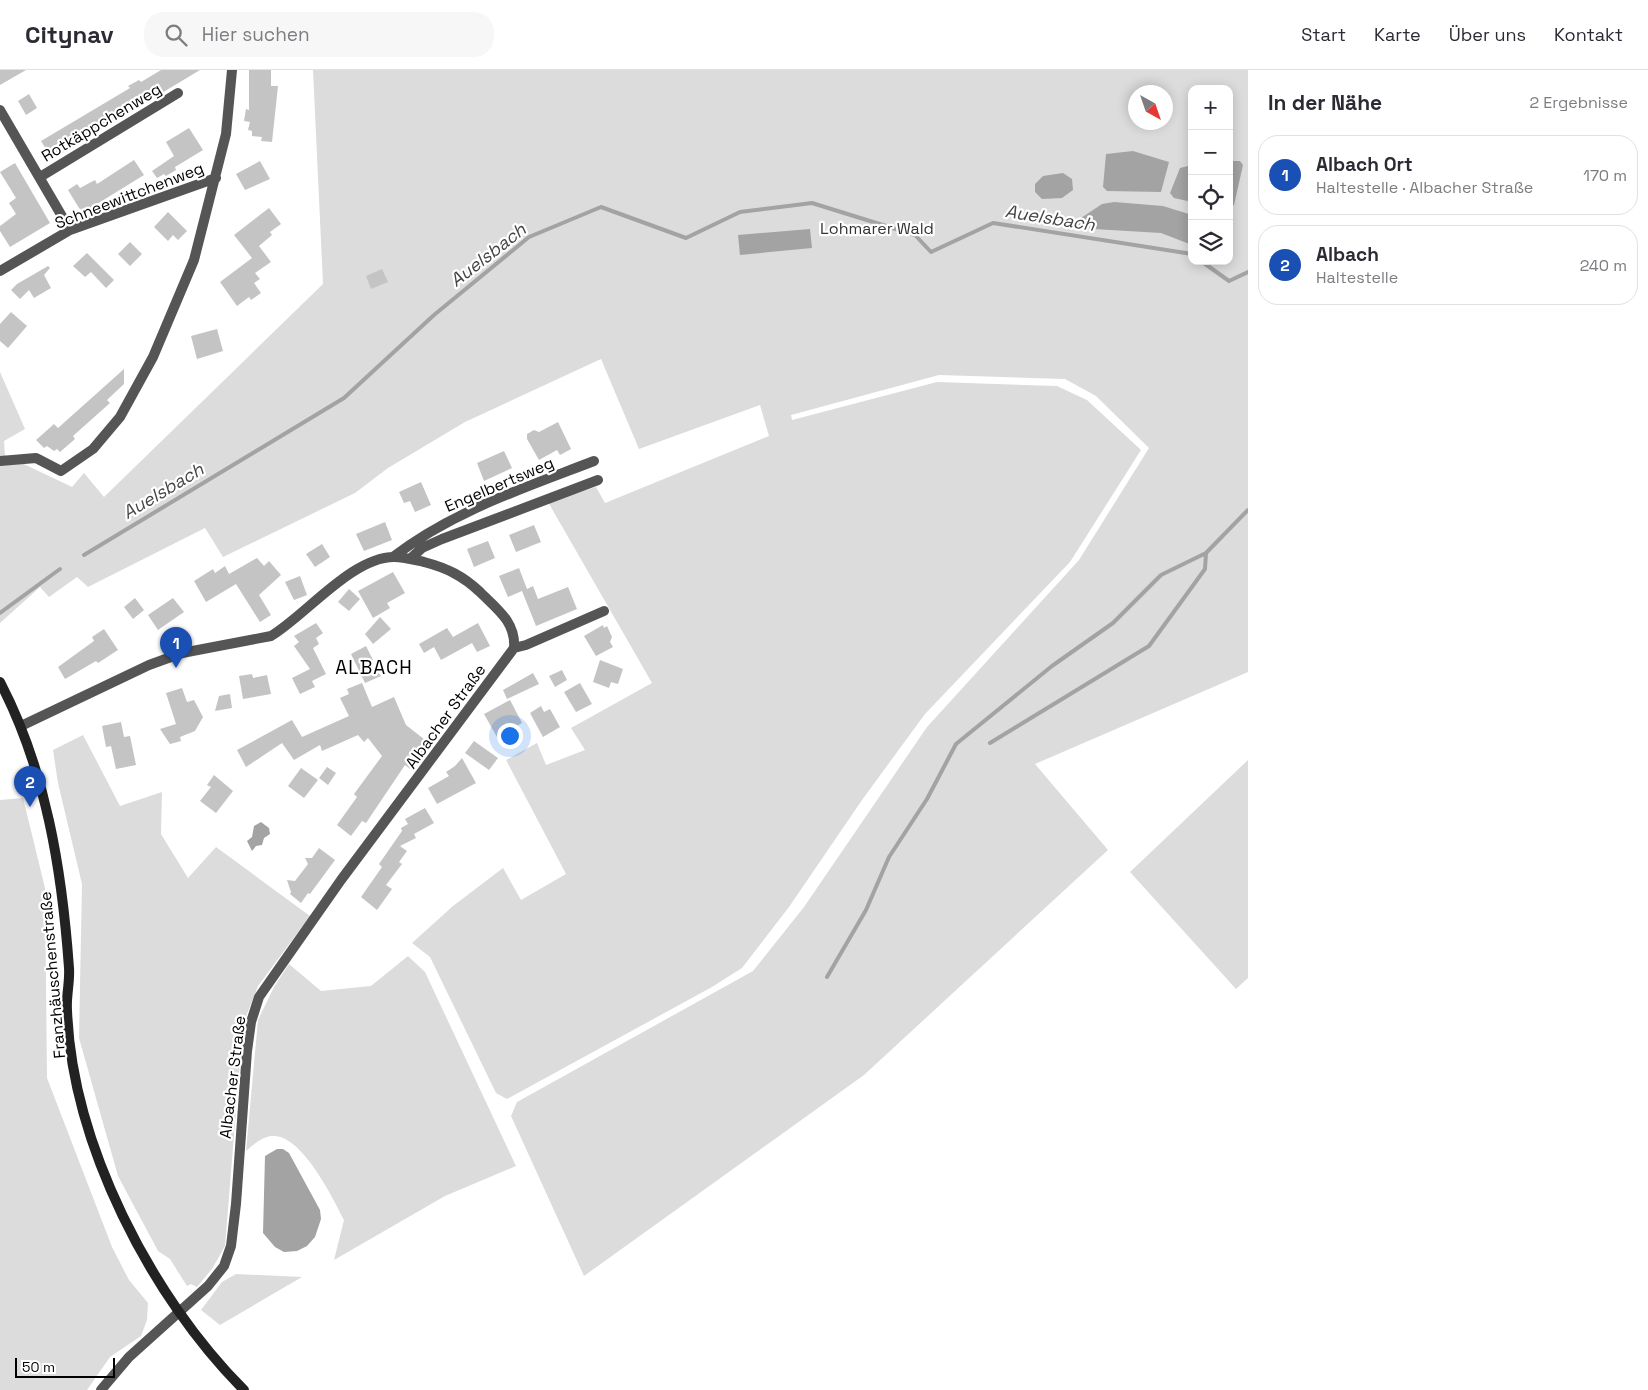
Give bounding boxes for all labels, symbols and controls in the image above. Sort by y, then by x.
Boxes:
search box [144,12,494,57]
text: Citynav [25,19,114,50]
icon: search [162,21,190,49]
text: Hier suchen [202,22,310,47]
text: Start [1301,23,1346,46]
text: Karte [1374,23,1421,46]
text: Über uns [1449,23,1526,46]
text: Kontakt [1554,23,1623,46]
street label: Rotkäppchenweg [37,78,165,167]
north arrow [1128,85,1173,130]
map controls [1188,85,1233,265]
button: + [1188,85,1233,130]
text: In der Nähe [1268,89,1382,116]
text: 2 Ergebnisse [1529,92,1628,113]
button: − [1188,130,1233,175]
text: Albach Ort [1316,152,1413,177]
street label: Schneewittchenweg [52,157,207,234]
text: 1 [1281,165,1289,186]
text: 170 m [1583,165,1627,186]
button: locate [1188,175,1233,220]
text: Haltestelle · Albacher Straße [1316,177,1533,198]
water label: Auelsbach [1004,199,1097,236]
water label: Auelsbach [445,217,531,291]
park label: Lohmarer Wald [820,218,934,239]
button: layers [1188,220,1233,265]
text: Albach [1316,242,1379,267]
text: 2 [1280,255,1290,276]
text: 240 m [1580,255,1627,276]
text: Haltestelle [1316,267,1398,288]
street label: Engelbertsweg [442,452,557,517]
water label: Auelsbach [118,457,208,524]
pin: 1 [160,627,192,668]
district label: ALBACH [335,655,413,680]
street label: Albacher Straße [400,660,490,773]
your location [497,723,523,749]
pin: 2 [14,766,46,807]
street label: Franzhäuschenstraße [35,891,70,1059]
street label: Albacher Straße [215,1014,250,1140]
scale bar [15,1355,115,1378]
text: 50 m [22,1358,55,1376]

